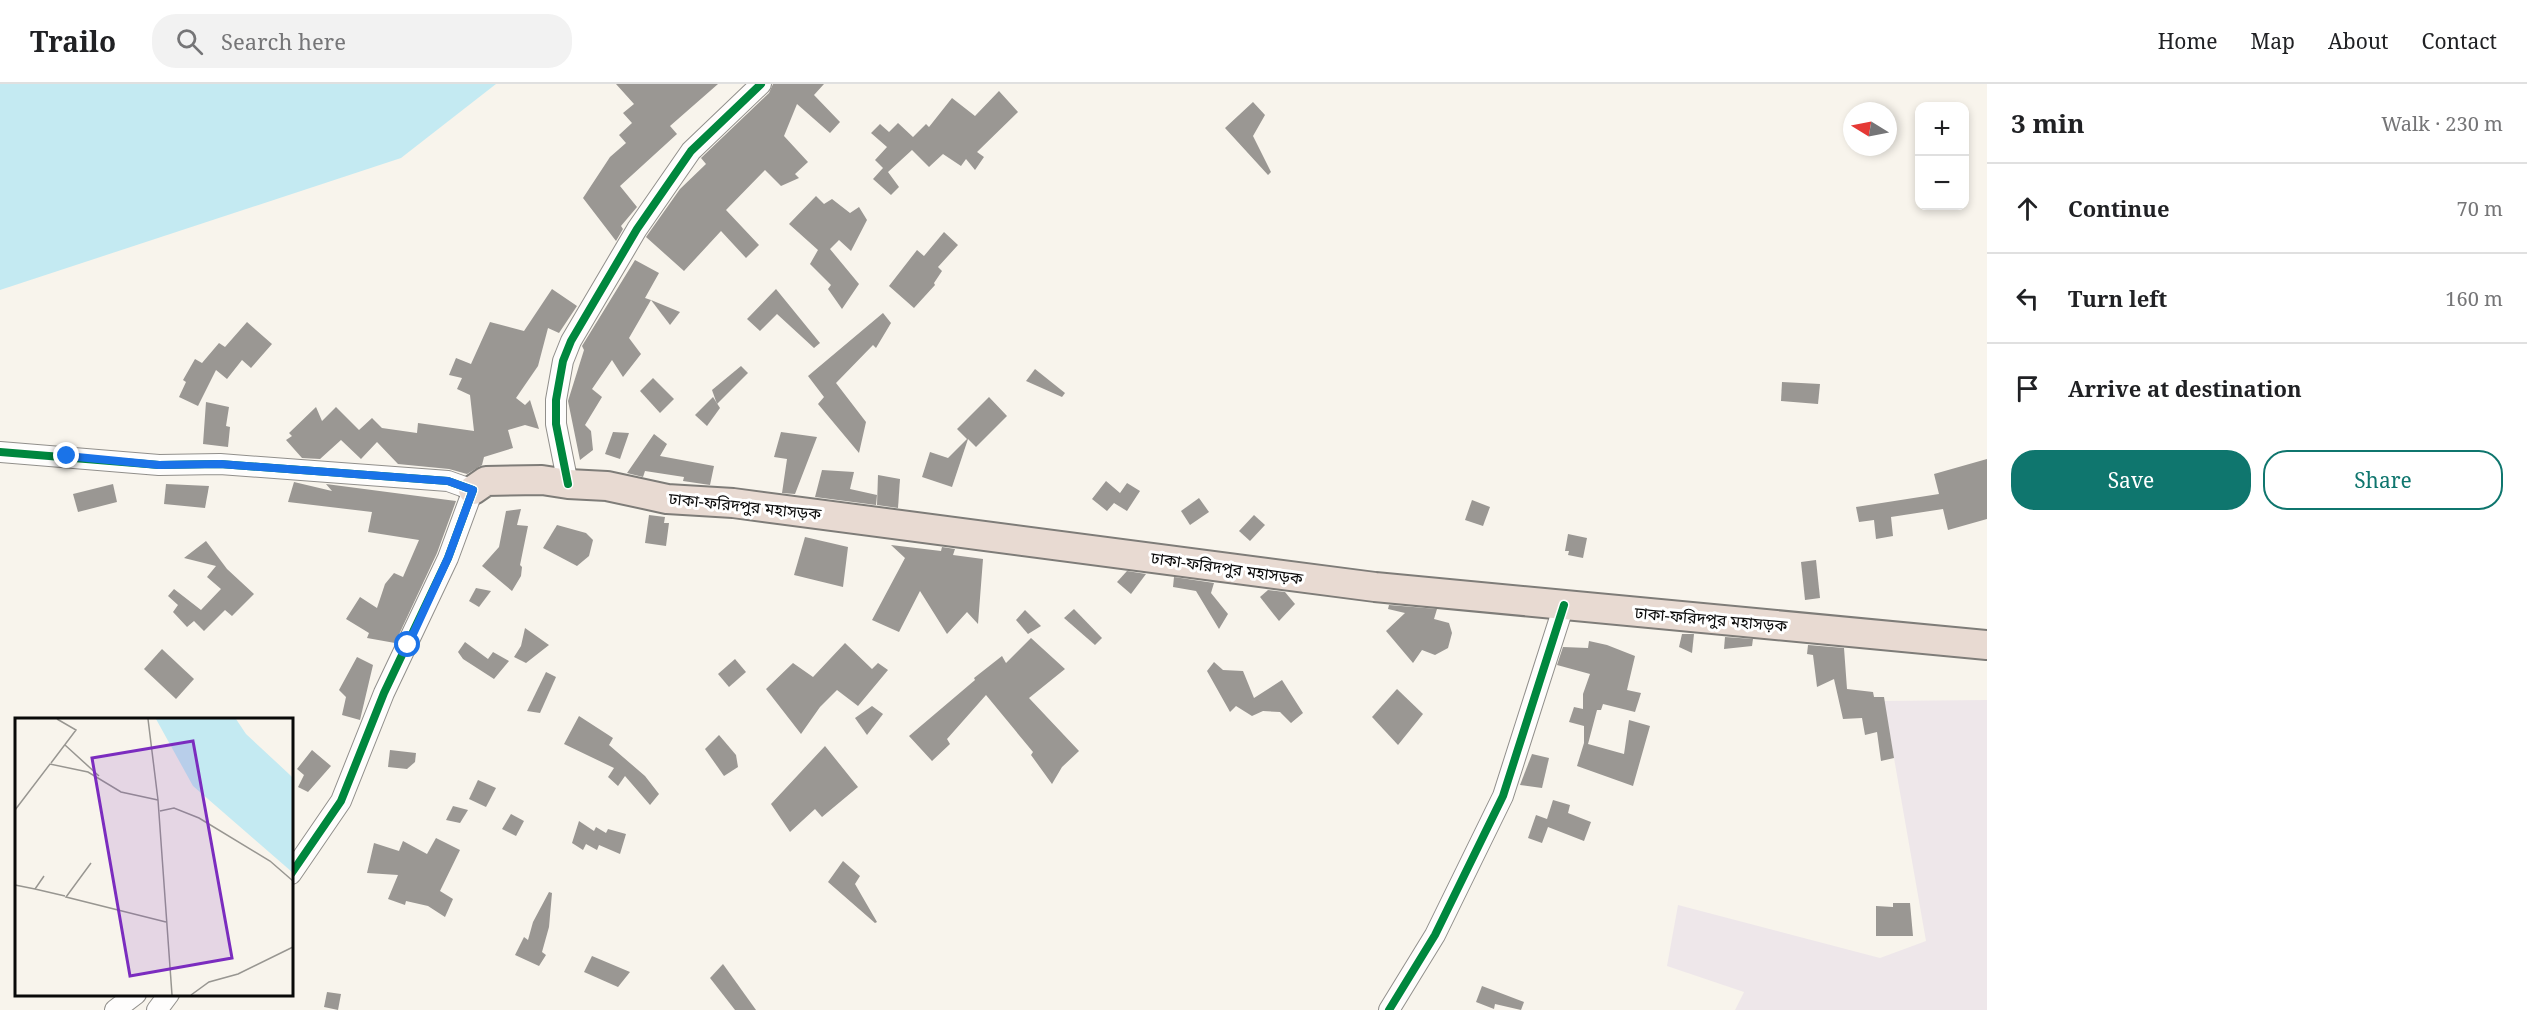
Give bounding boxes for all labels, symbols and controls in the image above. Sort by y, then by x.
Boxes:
search box [152,14,572,68]
text: Trailo [30,22,116,60]
icon: search [173,25,206,58]
text: Search here [221,26,346,56]
text: Home [2158,27,2218,55]
text: Map [2251,27,2295,55]
text: About [2328,27,2389,55]
text: Contact [2422,27,2497,55]
north arrow [1843,102,1897,156]
map controls [1915,102,1969,210]
button: + [1915,102,1969,156]
text: 3 min [2011,105,2085,141]
text: Walk · 230 m [2381,110,2503,137]
button: − [1915,156,1969,210]
icon: ahead [2011,192,2044,225]
text: Continue [2068,193,2170,223]
text: 70 m [2457,195,2503,222]
icon: left [2011,282,2044,315]
text: Turn left [2068,283,2167,313]
text: 160 m [2445,285,2503,312]
icon: arrive [2011,372,2044,405]
text: Arrive at destination [2068,373,2302,403]
route end [53,442,79,468]
button: Save [2011,450,2251,510]
button: Share [2263,450,2503,510]
street label: ঢাকা-ফরিদপুর মহাসড়ক [667,487,823,525]
street label: ঢাকা-ফরিদপুর মহাসড়ক [1149,546,1305,590]
street label: ঢাকা-ফরিদপুর মহাসড়ক [1633,601,1789,637]
route start [394,631,420,657]
inset map [15,718,292,995]

